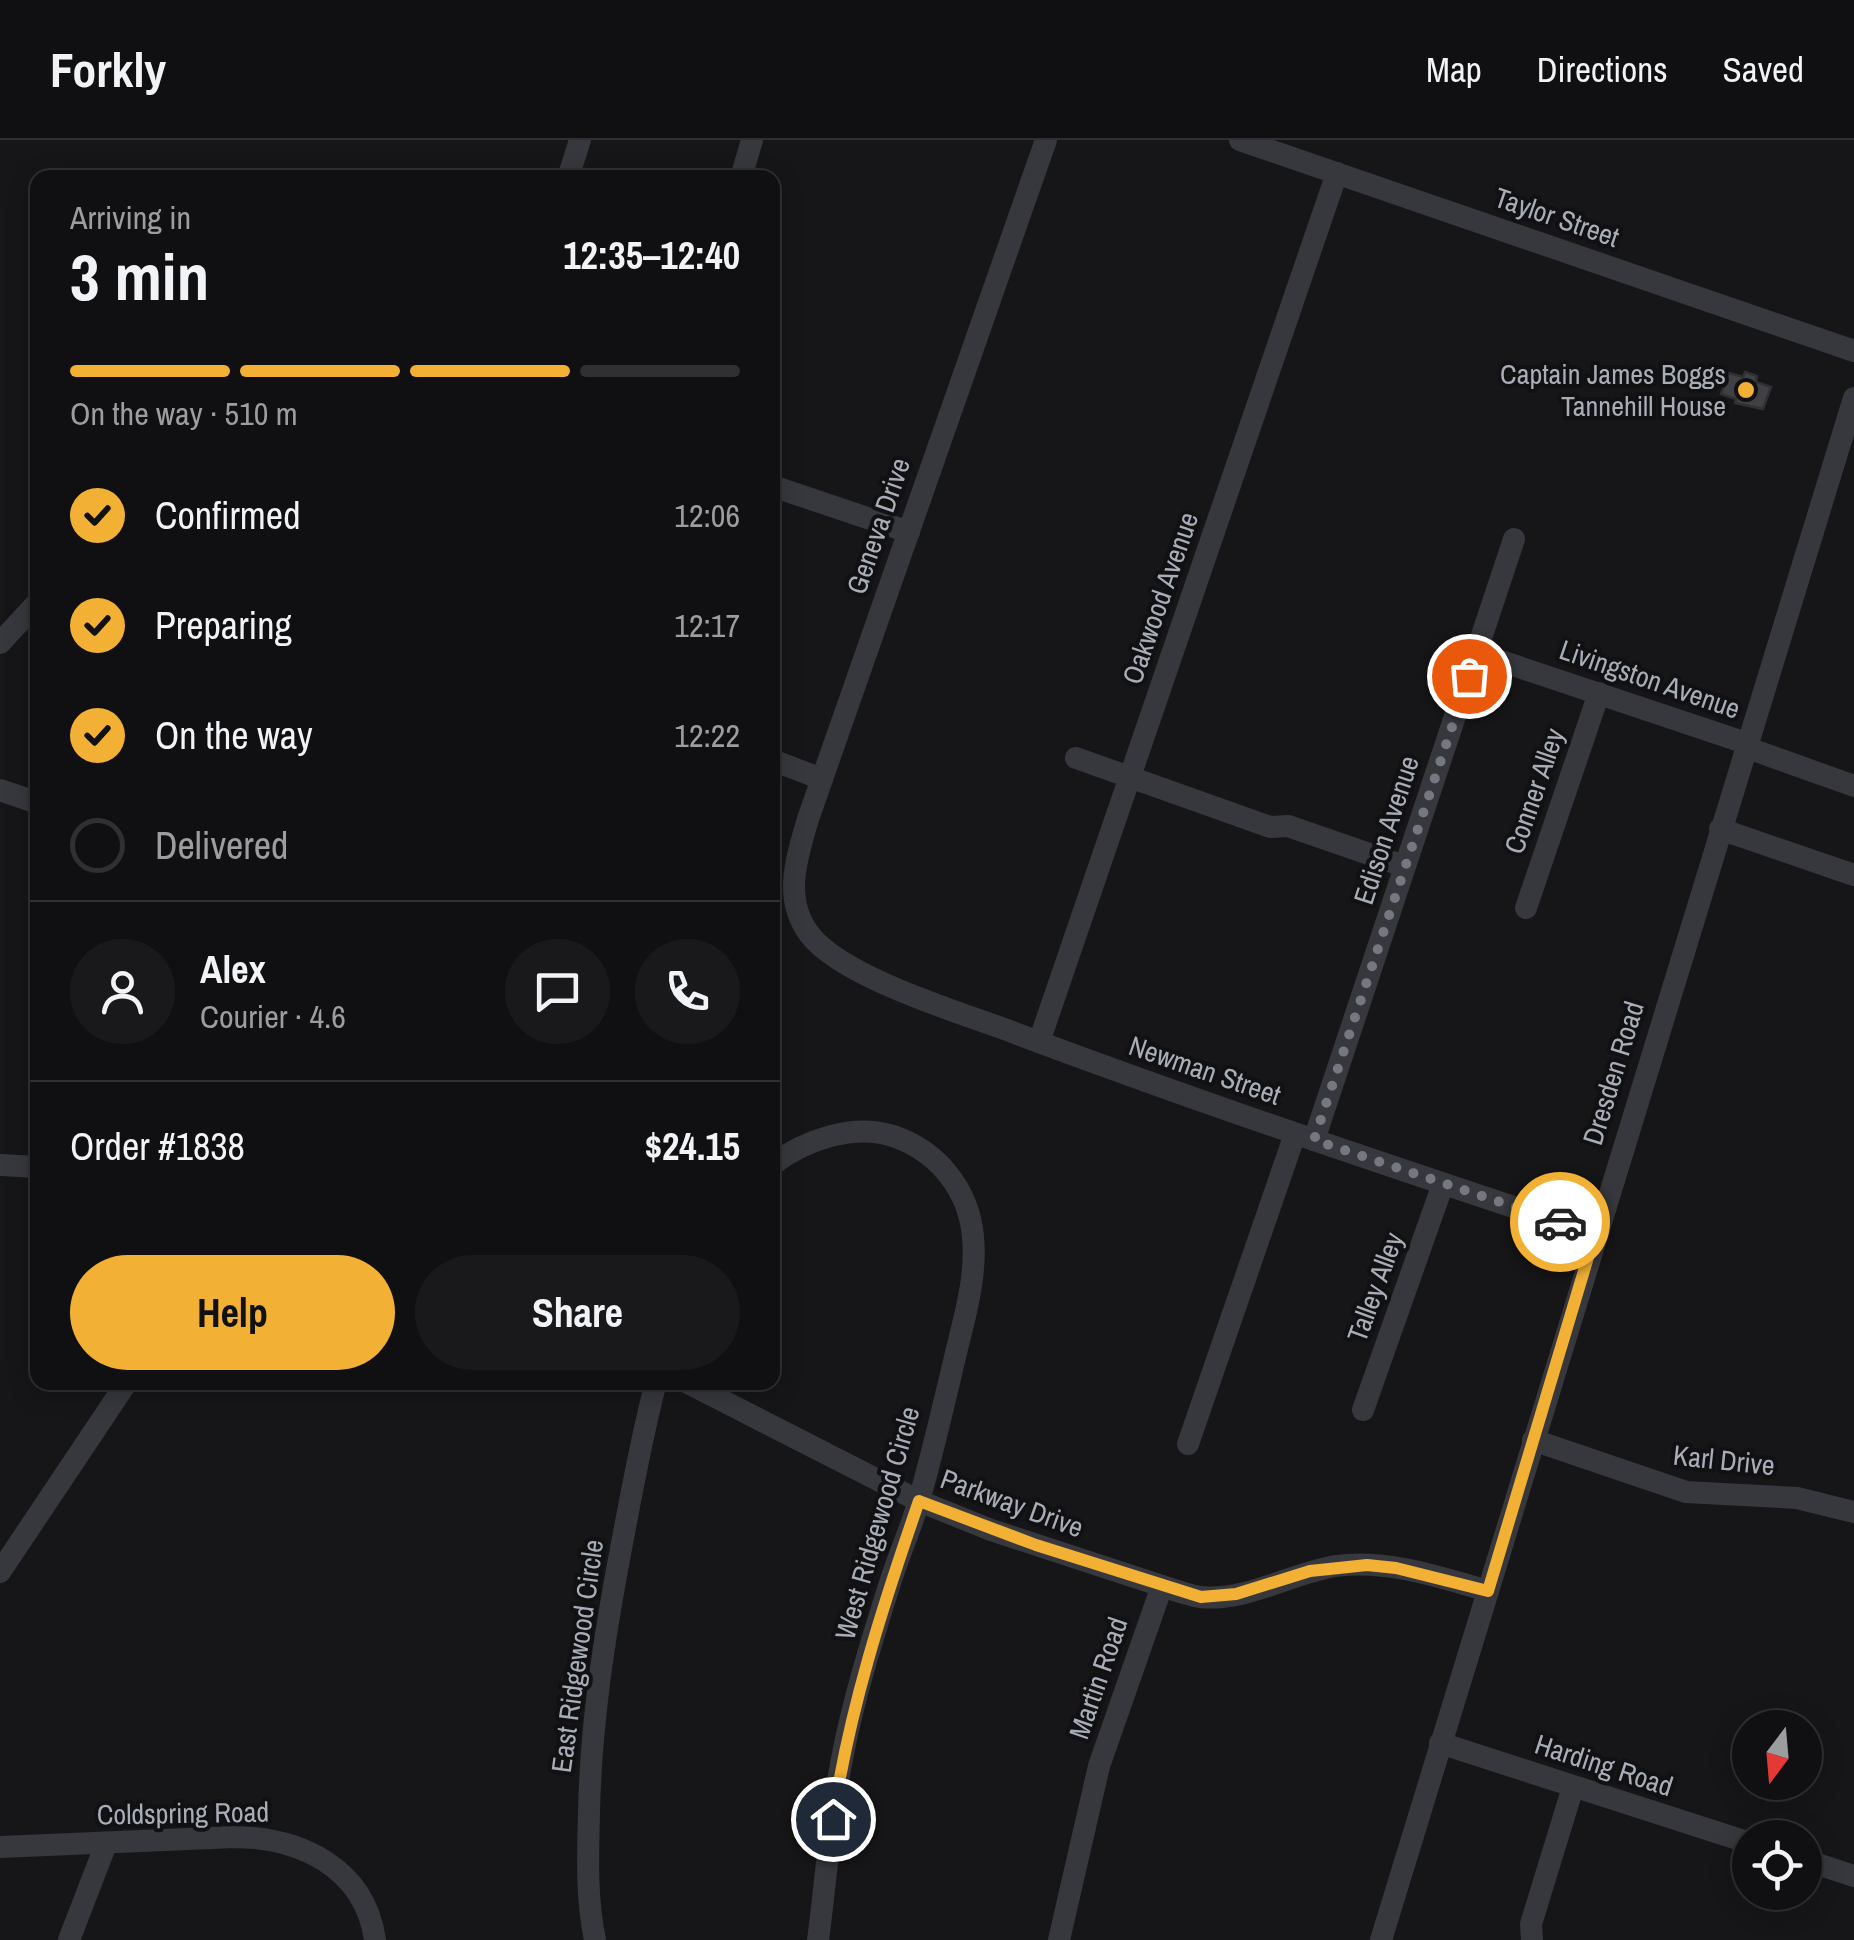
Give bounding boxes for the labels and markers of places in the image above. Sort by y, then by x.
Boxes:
place label: Captain James Boggs Tannehill House [1500,355,1726,425]
marker: Captain James Boggs Tannehill House [1735,379,1757,401]
pin [1427,634,1512,719]
pin [791,1777,876,1862]

